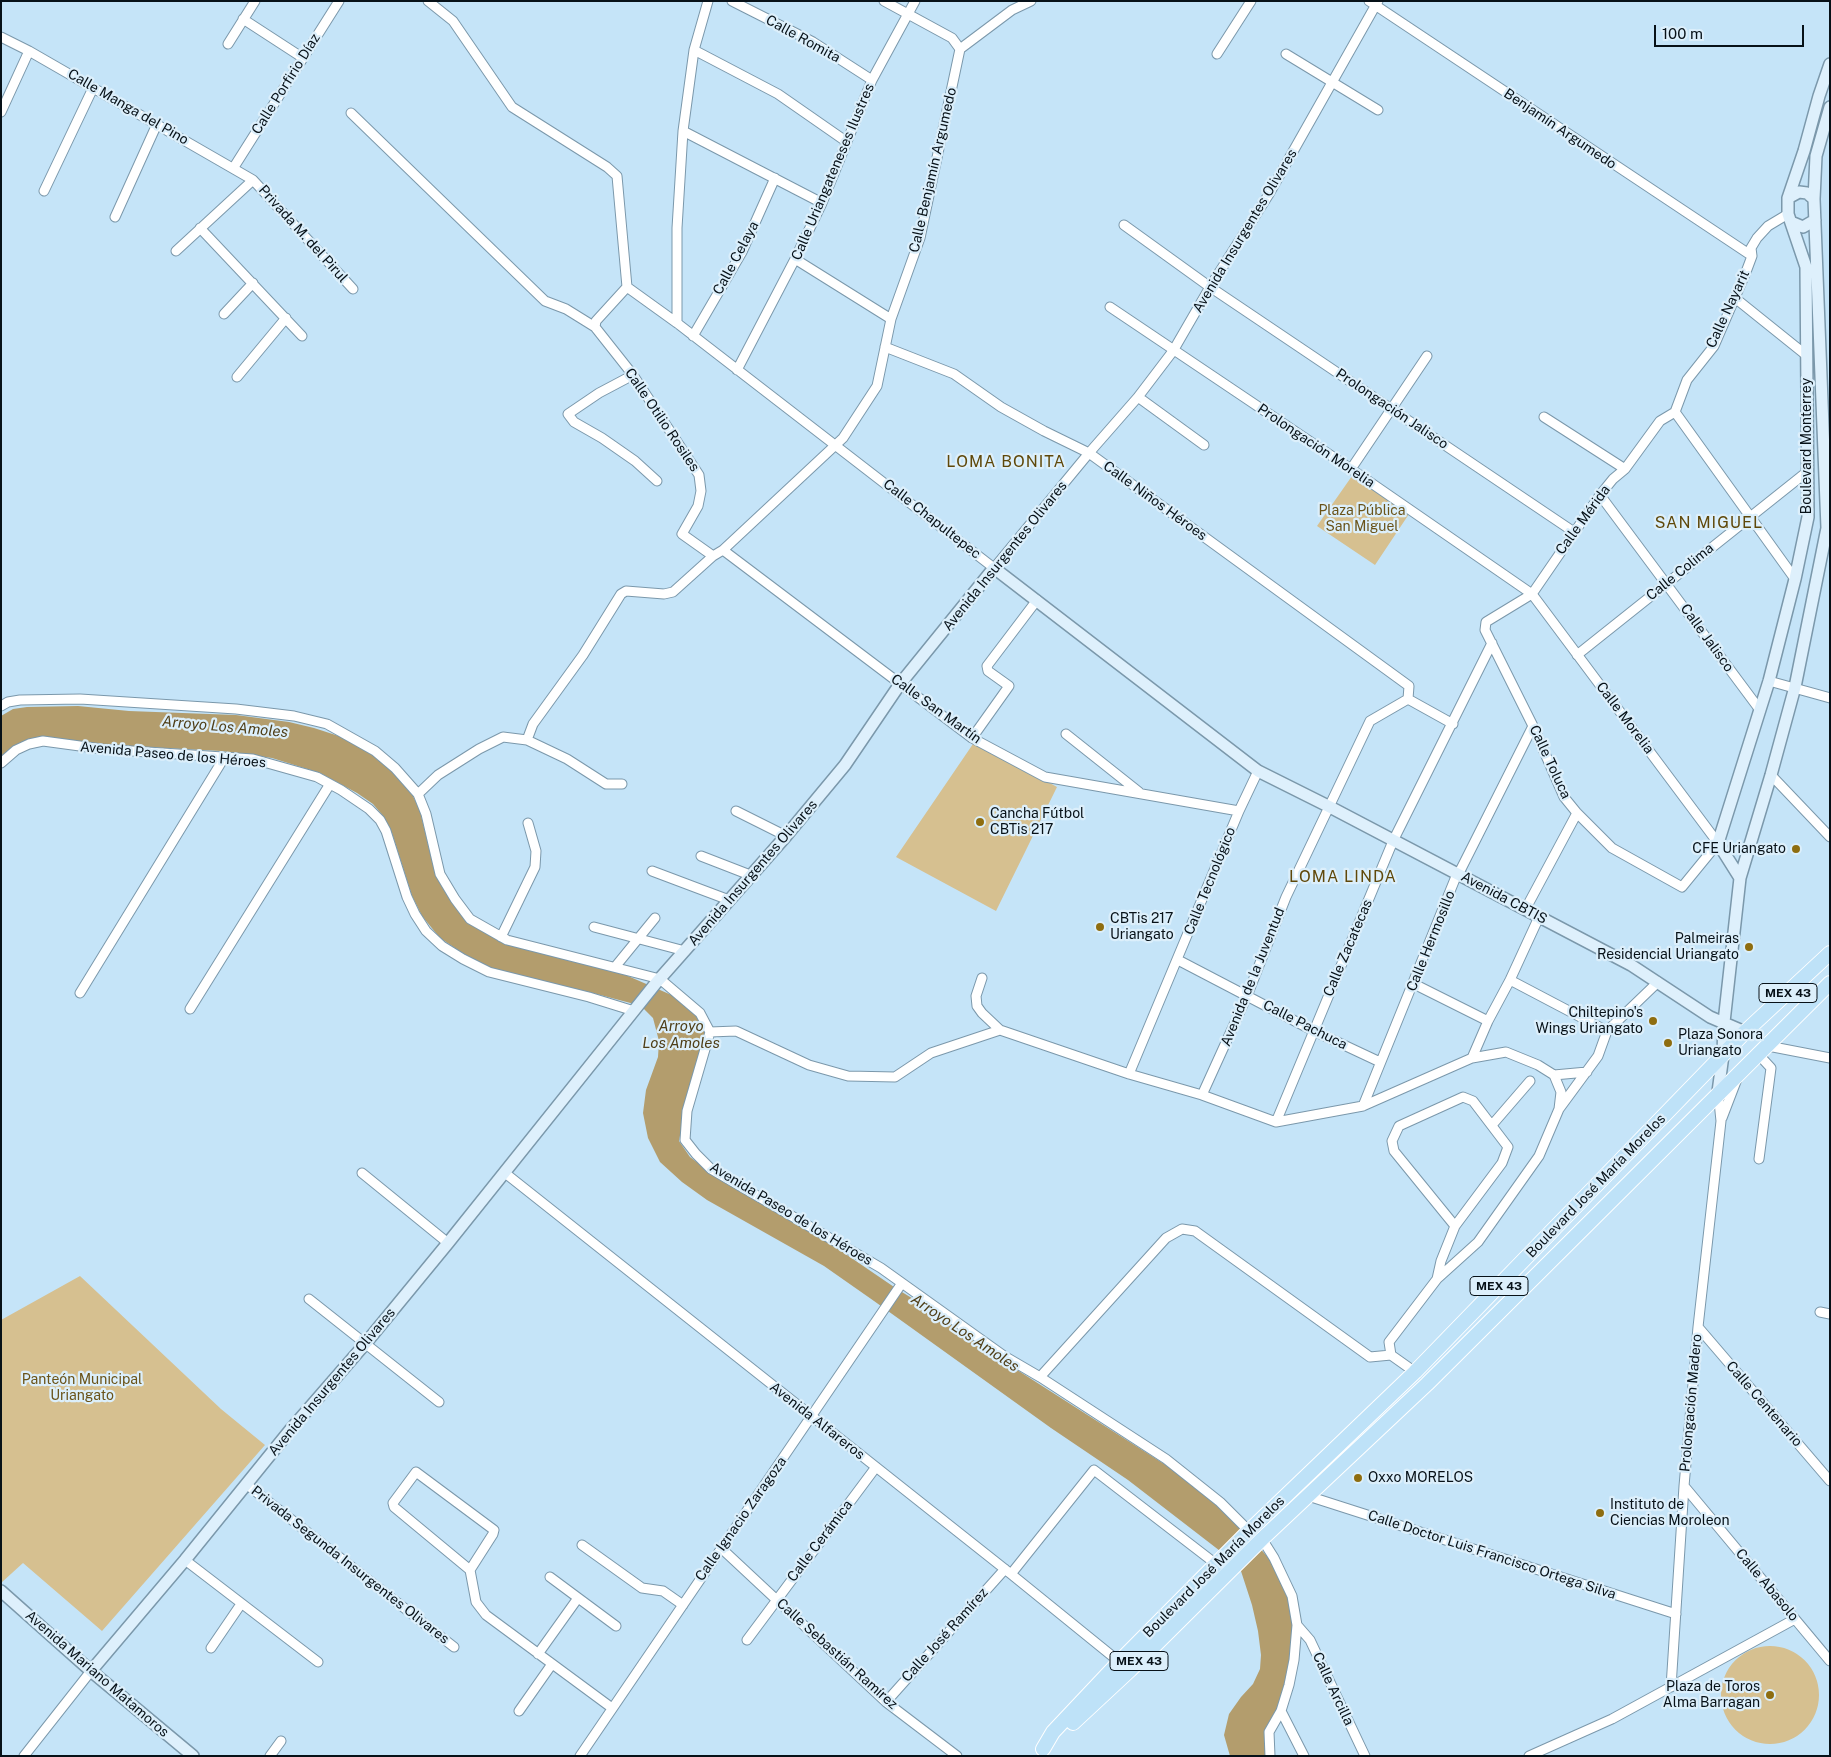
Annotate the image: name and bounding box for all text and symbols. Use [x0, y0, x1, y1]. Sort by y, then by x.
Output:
street label: Calle Romita [763, 12, 843, 66]
scale bar [1656, 15, 1806, 47]
text: 100 m [1662, 25, 1703, 42]
street label: Calle Porfirio Díaz [248, 31, 324, 137]
street label: Calle Manga del Pino [65, 66, 191, 148]
street label: Calle Uriangateneses Ilustres [788, 81, 878, 263]
street label: Benjamín Argumedo [1501, 85, 1619, 173]
street label: Calle Benjamín Argumedo [906, 86, 960, 254]
street label: Avenida Insurgentes Olivares [1189, 146, 1301, 316]
street label: Privada M. del Pirul [255, 182, 351, 286]
street label: Calle Celaya [710, 218, 762, 298]
street label: Calle Nayarit [1703, 267, 1753, 351]
street label: Calle Otilio Rosiles [621, 365, 703, 475]
street label: Prolongación Jalisco [1333, 365, 1451, 453]
street label: Boulevard Monterrey [1799, 378, 1815, 514]
street label: Prolongación Morelia [1254, 401, 1378, 491]
district label: LOMA BONITA [945, 452, 1067, 472]
street label: Calle Niños Héroes [1100, 458, 1210, 544]
street label: Calle Chapultepec [880, 476, 984, 562]
street label: Avenida Insurgentes Olivares [939, 478, 1071, 634]
street label: Calle Mérida [1552, 482, 1614, 558]
park label: Plaza Pública San Miguel [1318, 503, 1406, 536]
district label: SAN MIGUEL [1653, 513, 1765, 533]
street label: Calle Colima [1643, 540, 1717, 604]
street label: Calle Jalisco [1677, 601, 1737, 675]
street label: Calle San Martín [888, 671, 984, 747]
street label: Calle Morelia [1593, 679, 1657, 757]
water label: Arroyo Los Amoles [161, 713, 289, 741]
street label: Calle Toluca [1526, 723, 1574, 801]
street label: Avenida Paseo de los Héroes [79, 739, 267, 771]
street label: Avenida Insurgentes Olivares [685, 797, 821, 949]
place label: Cancha Fútbol CBTis 217 [990, 806, 1084, 839]
marker: Cancha Fútbol CBTis 217 [974, 816, 986, 828]
street label: Calle Tecnológico [1181, 825, 1239, 937]
place label: CFE Uriangato [1692, 841, 1786, 857]
marker: CFE Uriangato [1790, 843, 1802, 855]
district label: LOMA LINDA [1288, 867, 1398, 887]
street label: Avenida CBTIS [1458, 868, 1550, 928]
street label: Calle Hermosillo [1403, 888, 1459, 994]
street label: Calle Zacatecas [1320, 897, 1376, 999]
street label: Avenida de la Juventud [1217, 905, 1289, 1049]
place label: CBTis 217 Uriangato [1110, 911, 1174, 944]
marker: CBTis 217 Uriangato [1094, 921, 1106, 933]
place label: Palmeiras Residencial Uriangato [1597, 931, 1739, 964]
marker: Palmeiras Residencial Uriangato [1743, 941, 1755, 953]
road number: MEX 43 [1759, 984, 1817, 1002]
street label: Calle Pachuca [1260, 997, 1350, 1053]
place label: Chiltepino's Wings Uriangato [1535, 1005, 1643, 1038]
marker: Chiltepino's Wings Uriangato [1647, 1015, 1659, 1027]
water label: Arroyo Los Amoles [642, 1017, 720, 1052]
place label: Plaza Sonora Uriangato [1678, 1027, 1763, 1060]
marker: Plaza Sonora Uriangato [1662, 1037, 1674, 1049]
street label: Boulevard José María Morelos [1523, 1111, 1669, 1261]
street label: Avenida Paseo de los Héroes [707, 1159, 875, 1269]
road number: MEX 43 [1470, 1276, 1528, 1295]
water label: Arroyo Los Amoles [908, 1290, 1022, 1376]
street label: Avenida Insurgentes Olivares [265, 1305, 399, 1459]
street label: Prolongación Madero [1677, 1333, 1705, 1473]
street label: Calle Centenario [1722, 1358, 1806, 1450]
park label: Panteón Municipal Uriangato [22, 1372, 142, 1404]
street label: Avenida Alfareros [766, 1379, 868, 1463]
street label: Calle Ignacio Zaragoza [692, 1454, 790, 1584]
place label: Oxxo MORELOS [1368, 1470, 1473, 1486]
marker: Oxxo MORELOS [1352, 1472, 1364, 1484]
street label: Privada Segunda Insurgentes Olivares [248, 1482, 452, 1648]
street label: Boulevard José María Morelos [1140, 1493, 1288, 1641]
street label: Calle Cerámica [784, 1497, 856, 1585]
place label: Instituto de Ciencias Moroleon [1610, 1497, 1730, 1530]
street label: Calle Doctor Luis Francisco Ortega Silva [1366, 1507, 1618, 1603]
marker: Instituto de Ciencias Moroleon [1594, 1507, 1606, 1519]
street label: Calle Abasolo [1732, 1545, 1802, 1625]
street label: Calle José Ramírez [898, 1584, 992, 1686]
street label: Calle Sebastián Ramírez [773, 1595, 901, 1713]
street label: Avenida Mariano Matamoros [22, 1607, 172, 1741]
street label: Calle Arcilla [1309, 1650, 1357, 1728]
road number: MEX 43 [1110, 1652, 1168, 1670]
place label: Plaza de Toros Alma Barragan [1663, 1679, 1760, 1711]
marker: Plaza de Toros Alma Barragan [1764, 1689, 1776, 1701]

